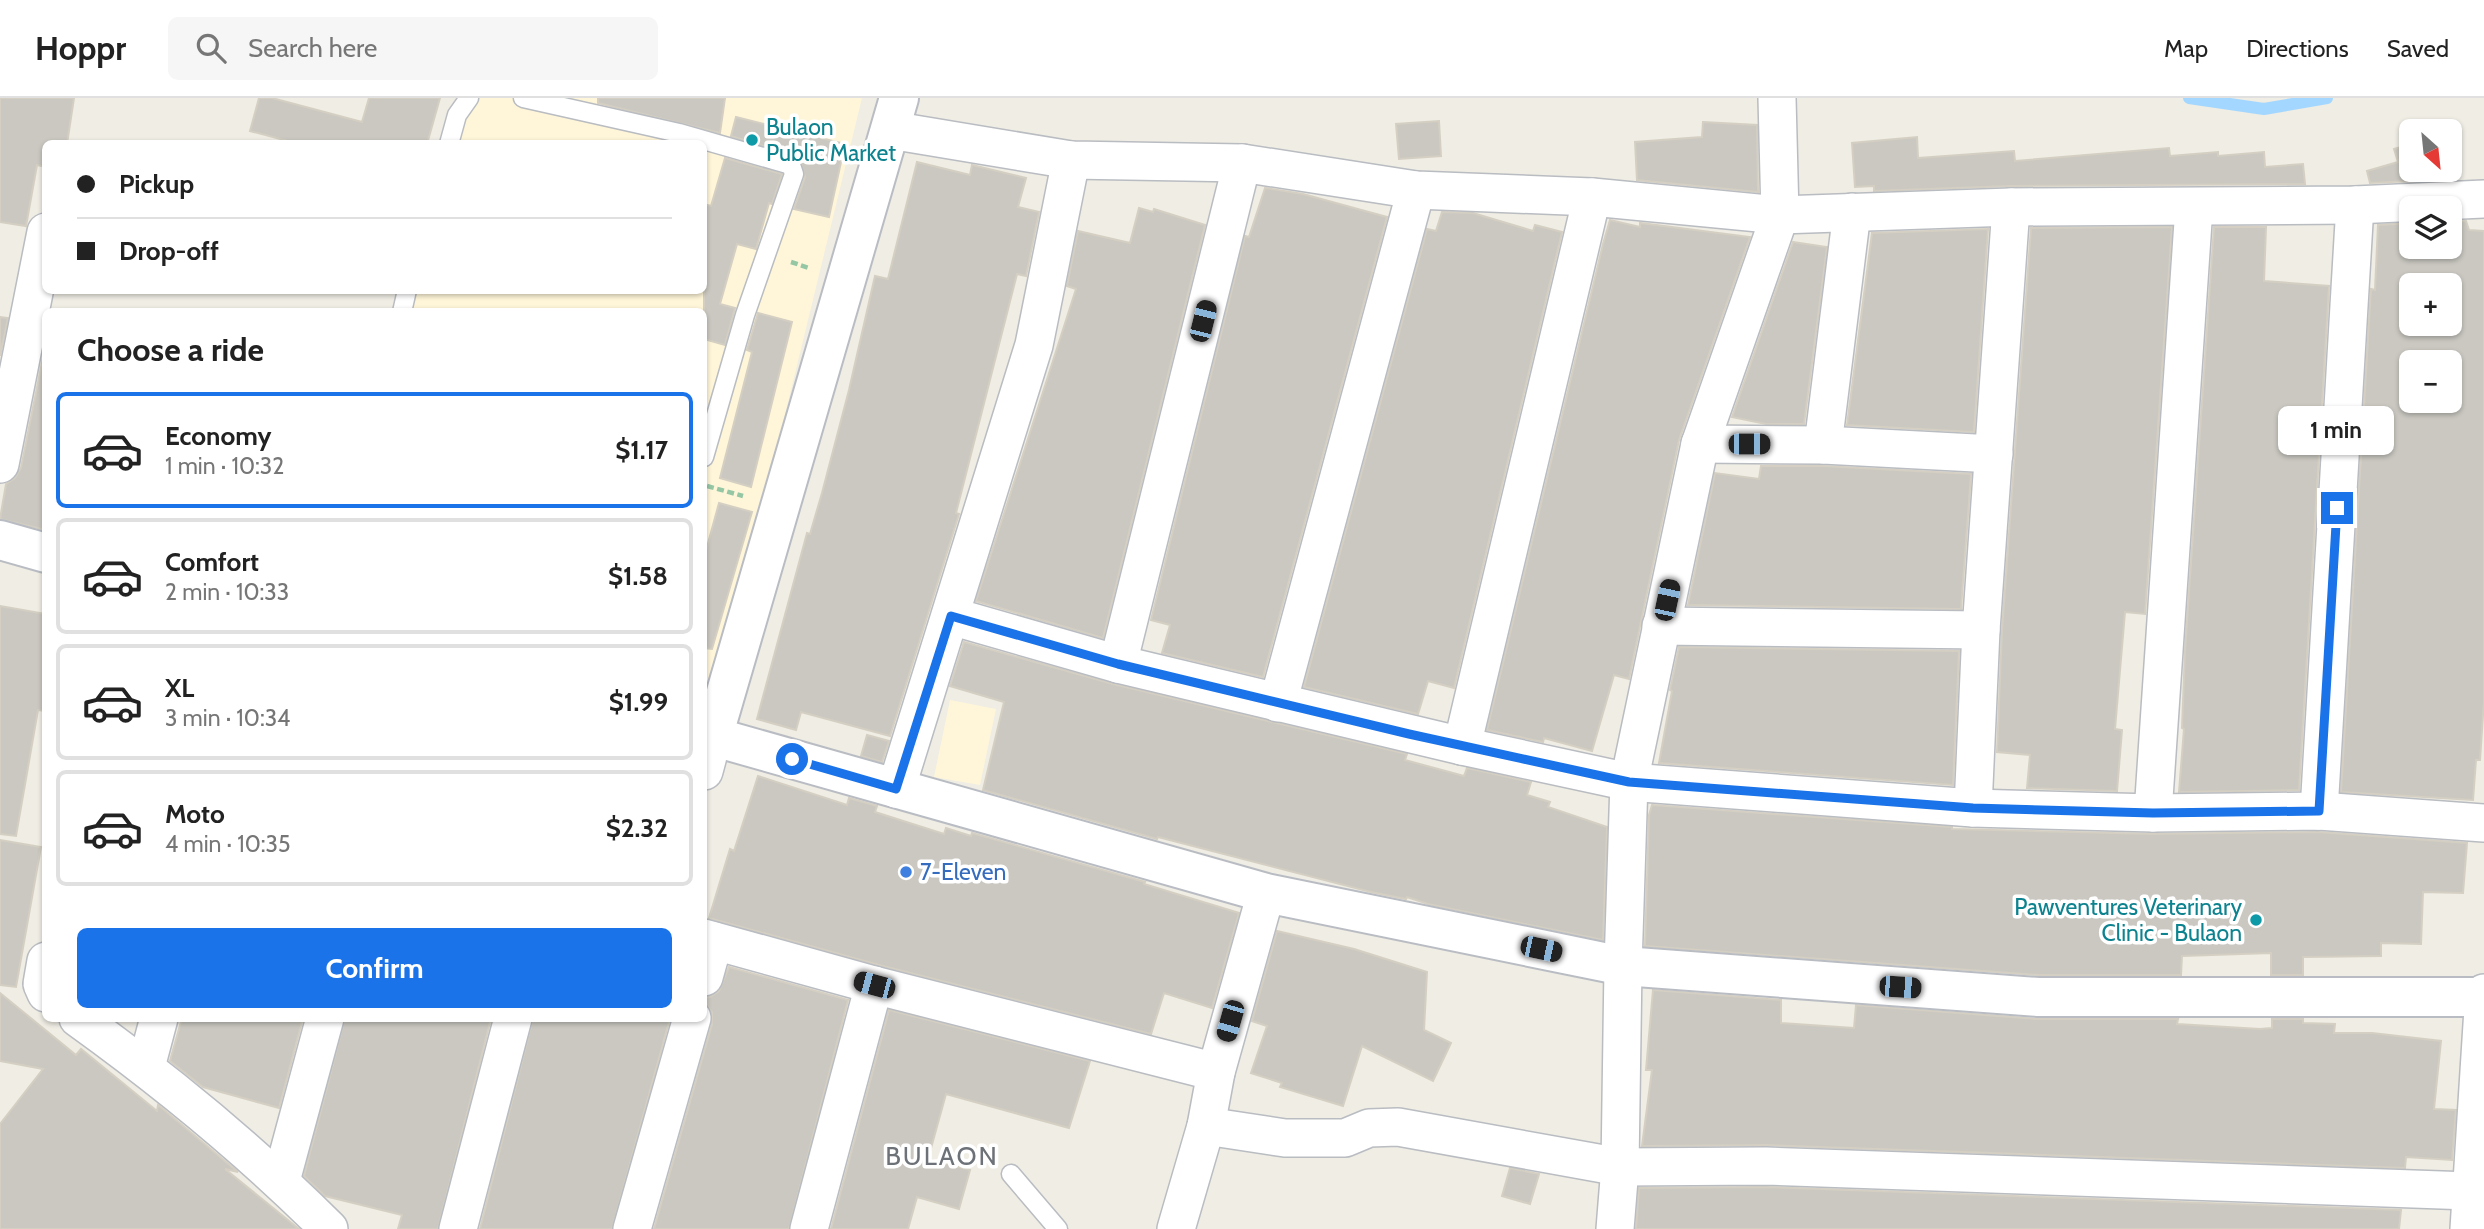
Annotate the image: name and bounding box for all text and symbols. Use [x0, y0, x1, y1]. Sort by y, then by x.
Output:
search box [168, 17, 658, 80]
text: Hoppr [35, 28, 126, 68]
icon: search [192, 29, 230, 67]
text: Search here [248, 32, 377, 64]
text: Map [2164, 34, 2208, 63]
text: Directions [2246, 34, 2349, 63]
text: Saved [2387, 34, 2449, 63]
place label: Bulaon Public Market [766, 113, 896, 167]
north arrow [2399, 119, 2462, 182]
map controls [2399, 119, 2462, 413]
marker: Bulaon Public Market [744, 132, 760, 148]
text: Pickup [119, 168, 194, 200]
button: layers [2399, 196, 2462, 259]
text: Drop-off [119, 235, 219, 267]
button: + [2399, 273, 2462, 336]
car [1188, 298, 1219, 344]
text: Choose a ride [77, 330, 264, 369]
button: − [2399, 350, 2462, 413]
callout: 1 min [2279, 406, 2395, 456]
text: 1 min [2310, 416, 2362, 444]
icon: car [81, 419, 144, 482]
text: Economy [165, 420, 271, 452]
text: $1.17 [615, 434, 668, 466]
car [1729, 434, 1771, 455]
text: 1 min · 10:32 [165, 452, 284, 480]
route end [2321, 492, 2353, 524]
icon: car [81, 545, 144, 608]
text: Comfort [165, 546, 259, 578]
text: $1.58 [608, 560, 668, 592]
car [1653, 577, 1682, 623]
text: 2 min · 10:33 [165, 578, 289, 606]
icon: car [81, 671, 144, 734]
text: XL [165, 672, 194, 704]
text: $1.99 [609, 686, 668, 718]
text: 3 min · 10:34 [165, 704, 290, 732]
route start [776, 743, 808, 775]
icon: car [81, 797, 144, 860]
text: Moto [165, 798, 225, 830]
text: $2.32 [606, 812, 668, 844]
text: 4 min · 10:35 [165, 830, 290, 858]
place label: 7-Eleven [920, 858, 1006, 886]
marker: 7-Eleven [898, 864, 914, 880]
place label: Pawventures Veterinary Clinic - Bulaon [2014, 893, 2242, 947]
marker: Pawventures Veterinary Clinic - Bulaon [2248, 912, 2264, 928]
button: Confirm [77, 928, 672, 1008]
car [1519, 934, 1564, 964]
car [851, 969, 898, 1001]
car [1879, 975, 1922, 999]
car [1215, 998, 1246, 1044]
district label: BULAON [885, 1140, 999, 1172]

